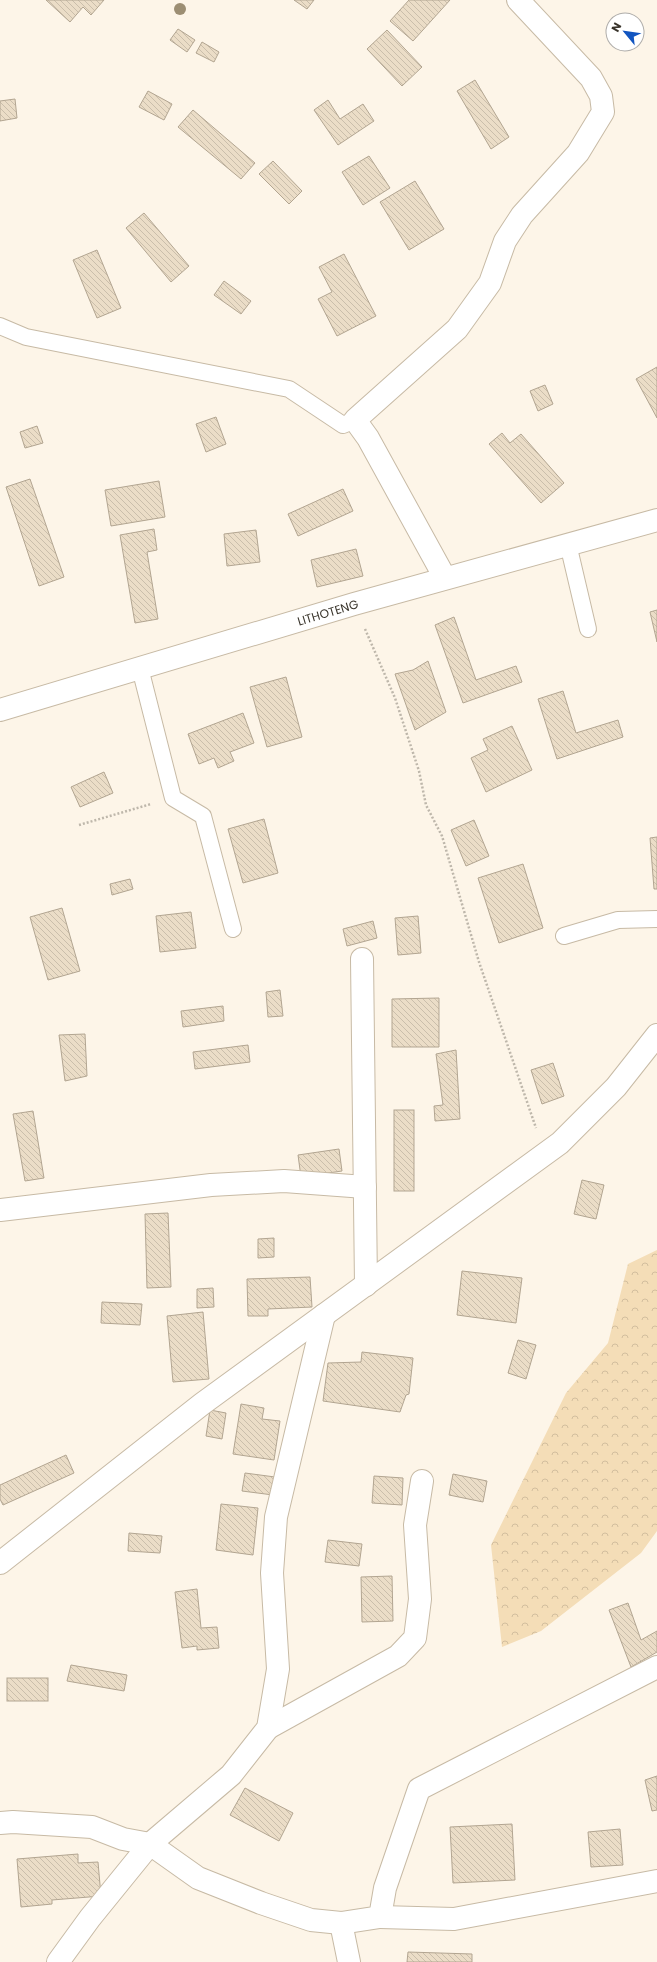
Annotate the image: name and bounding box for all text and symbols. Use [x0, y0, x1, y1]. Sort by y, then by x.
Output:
north arrow [605, 12, 645, 52]
text: N [607, 20, 625, 35]
street label: LITHOTENG [295, 595, 360, 629]

